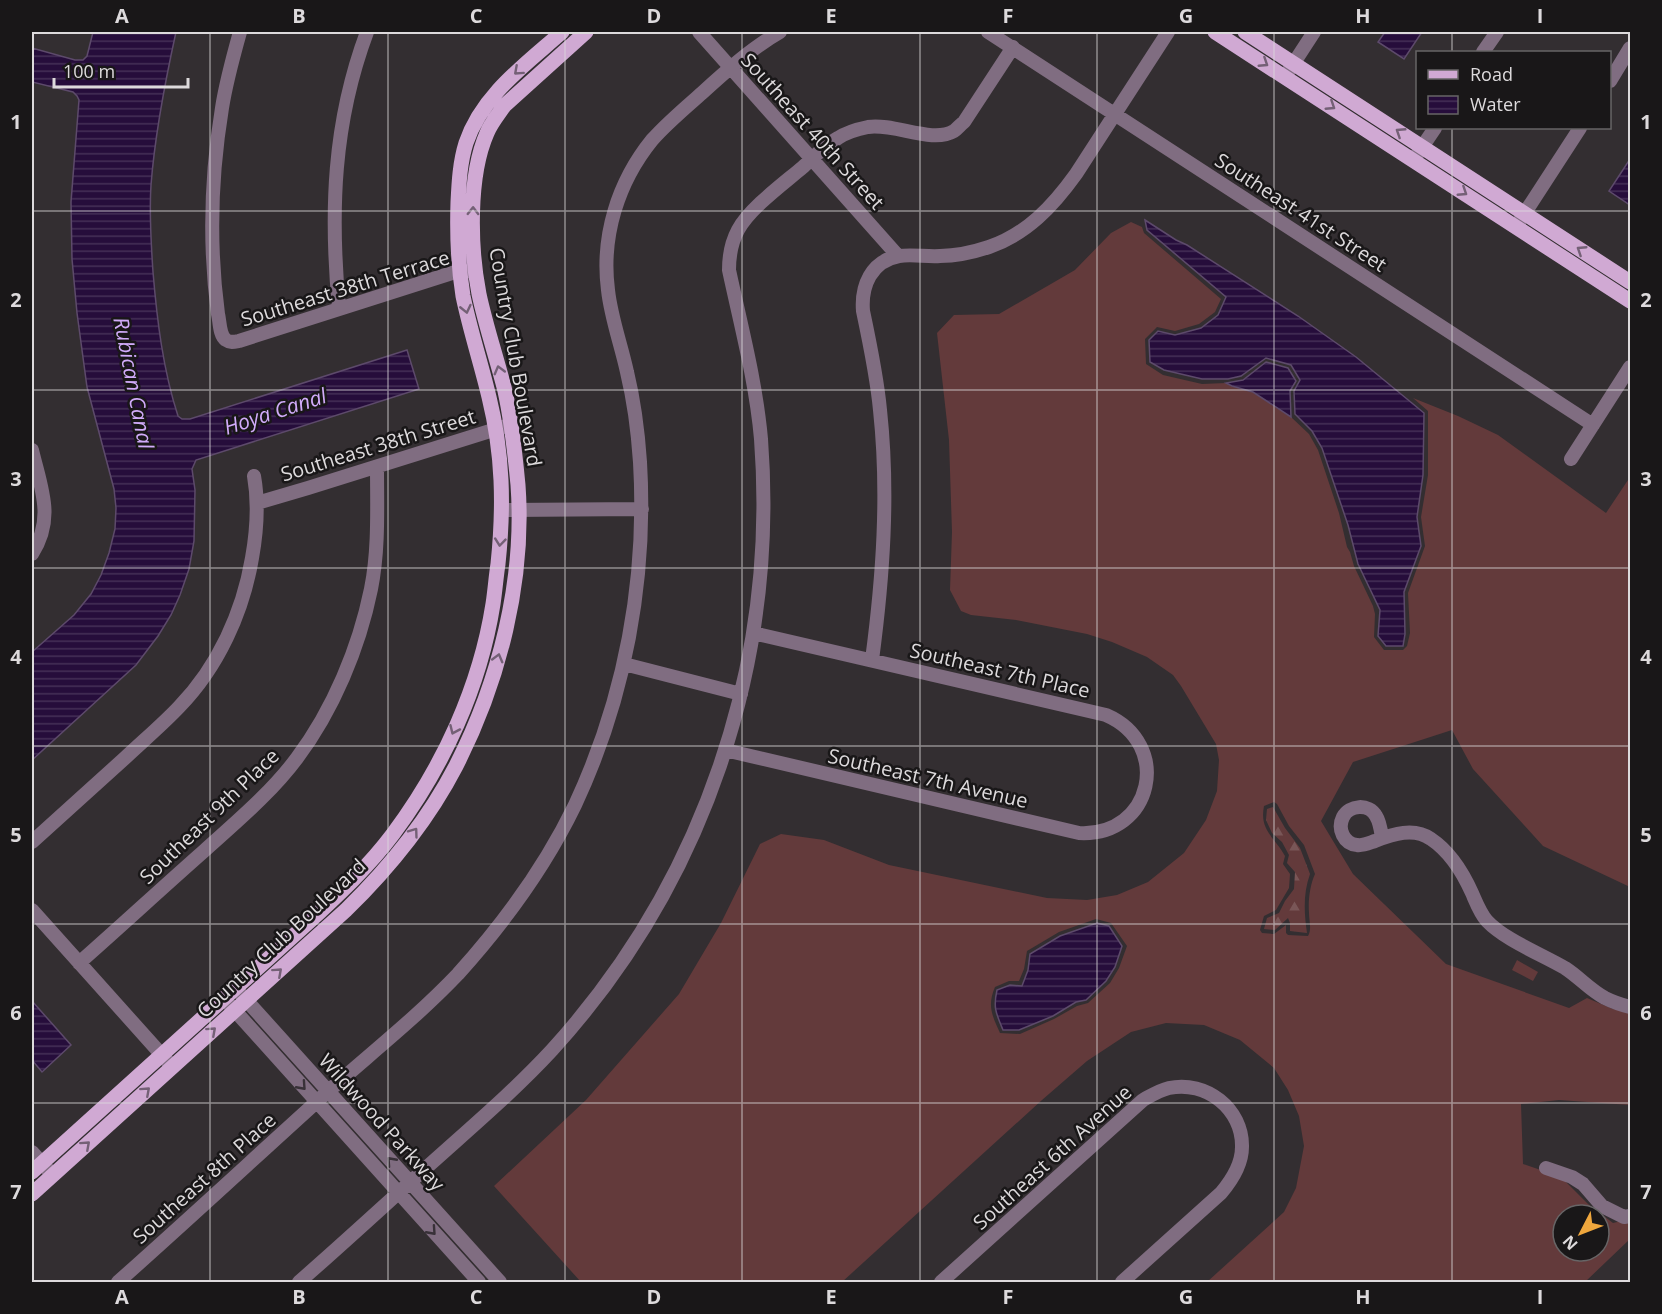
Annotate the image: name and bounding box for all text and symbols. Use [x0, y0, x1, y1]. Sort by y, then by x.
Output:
text: A [115, 2, 129, 29]
text: B [292, 2, 306, 29]
text: C [470, 2, 483, 29]
text: D [647, 2, 661, 29]
text: E [825, 2, 837, 29]
text: F [1003, 2, 1013, 29]
text: G [1179, 2, 1193, 29]
text: H [1355, 2, 1371, 29]
text: I [1537, 2, 1543, 29]
street label: Southeast 40th Street [735, 47, 891, 215]
scale bar [54, 51, 188, 89]
legend [1416, 51, 1611, 129]
one-way arrow [1258, 56, 1269, 67]
text: 100 m [63, 59, 115, 83]
text: Road [1470, 62, 1513, 86]
one-way arrow [515, 63, 526, 74]
text: Water [1470, 92, 1521, 116]
one-way arrow [1325, 99, 1335, 111]
text: 1 [10, 108, 22, 135]
text: 1 [1640, 108, 1652, 135]
one-way arrow [1396, 128, 1407, 139]
street label: Southeast 41st Street [1210, 146, 1392, 278]
one-way arrow [1456, 185, 1467, 196]
one-way arrow [467, 207, 479, 216]
street label: Southeast 38th Terrace [237, 243, 453, 333]
street label: Country Club Boulevard [483, 245, 549, 469]
one-way arrow [1577, 246, 1588, 257]
text: 2 [10, 286, 22, 313]
text: 2 [1640, 286, 1652, 313]
one-way arrow [459, 304, 472, 314]
water label: Rubican Canal [107, 315, 161, 452]
one-way arrow [494, 366, 506, 376]
water label: Hoya Canal [220, 381, 331, 441]
street label: Southeast 38th Street [277, 403, 479, 487]
text: 3 [10, 465, 22, 492]
text: 3 [1640, 465, 1652, 492]
one-way arrow [494, 537, 507, 546]
street label: Southeast 7th Place [907, 636, 1093, 704]
text: 4 [10, 643, 22, 670]
text: 4 [1640, 643, 1652, 670]
one-way arrow [491, 653, 503, 663]
one-way arrow [449, 724, 461, 735]
street label: Southeast 9th Place [133, 742, 285, 890]
street label: Southeast 7th Avenue [825, 742, 1031, 814]
text: 5 [10, 821, 22, 848]
text: 5 [1640, 821, 1652, 848]
one-way arrow [407, 828, 418, 839]
street label: Country Club Boulevard [191, 852, 371, 1024]
one-way arrow [271, 968, 282, 979]
text: 6 [10, 999, 22, 1026]
text: 6 [1640, 999, 1652, 1026]
one-way arrow [205, 1027, 216, 1038]
street label: Wildwood Parkway [313, 1047, 452, 1197]
one-way arrow [295, 1079, 306, 1090]
street label: Southeast 6th Avenue [967, 1079, 1137, 1235]
one-way arrow [139, 1087, 149, 1098]
street label: Southeast 8th Place [127, 1106, 281, 1250]
one-way arrow [79, 1141, 89, 1152]
one-way arrow [387, 1157, 398, 1168]
text: 7 [10, 1178, 22, 1205]
text: 7 [1640, 1178, 1652, 1205]
north arrow [1551, 1203, 1611, 1263]
one-way arrow [425, 1224, 436, 1235]
text: N [1557, 1231, 1582, 1255]
text: A [115, 1283, 129, 1310]
text: B [292, 1283, 306, 1310]
text: C [470, 1283, 483, 1310]
text: D [647, 1283, 661, 1310]
text: E [825, 1283, 837, 1310]
text: F [1003, 1283, 1013, 1310]
text: G [1179, 1283, 1193, 1310]
text: H [1355, 1283, 1371, 1310]
text: I [1537, 1283, 1543, 1310]

